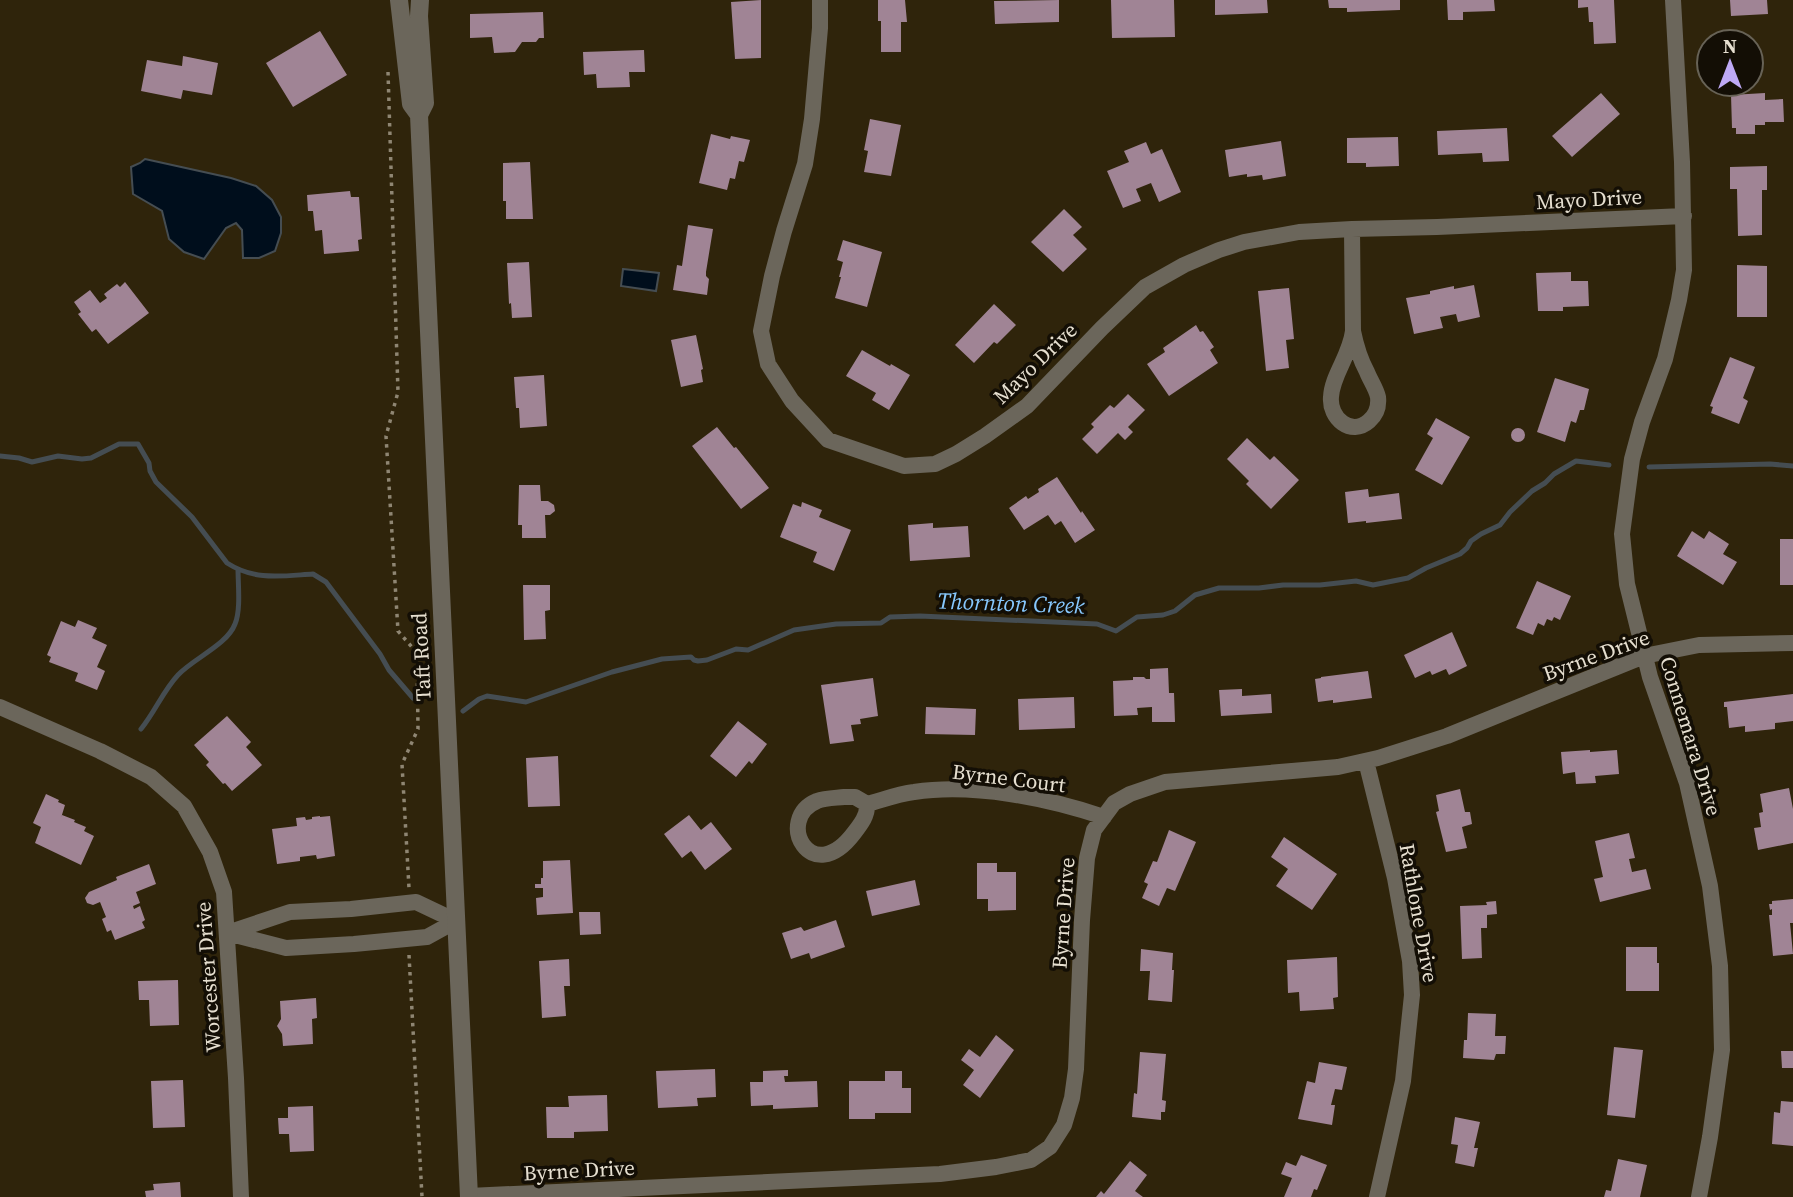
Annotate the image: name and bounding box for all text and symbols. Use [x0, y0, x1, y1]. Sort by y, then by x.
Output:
north arrow [1695, 28, 1765, 98]
text: N [1723, 33, 1737, 59]
street label: Mayo Drive [1535, 182, 1643, 216]
street label: Mayo Drive [987, 316, 1083, 410]
water label: Thornton Creek [937, 584, 1085, 622]
street label: Taft Road [404, 612, 438, 702]
street label: Byrne Drive [1539, 622, 1653, 688]
street label: Connemara Drive [1653, 653, 1729, 819]
street label: Byrne Court [951, 757, 1067, 799]
street label: Rathlone Drive [1393, 841, 1445, 985]
street label: Byrne Drive [1045, 856, 1081, 970]
street label: Worcester Drive [188, 901, 228, 1053]
street label: Byrne Drive [523, 1153, 635, 1187]

